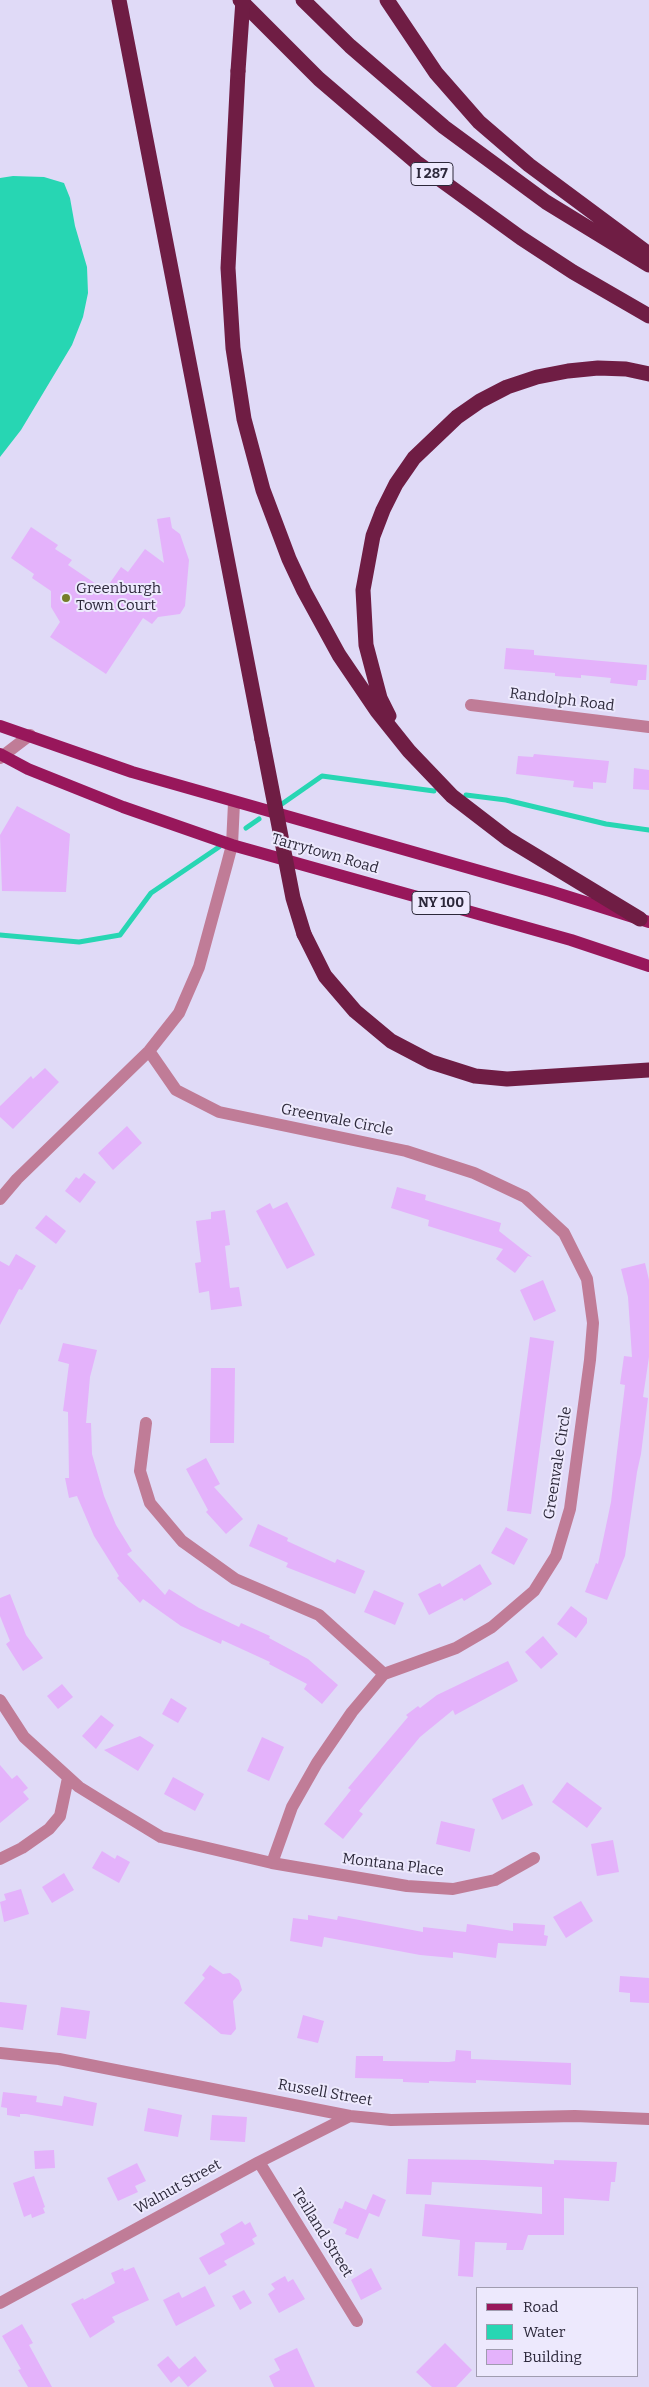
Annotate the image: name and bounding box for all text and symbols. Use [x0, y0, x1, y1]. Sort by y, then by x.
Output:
road number: I 287 [411, 162, 453, 185]
place label: Greenburgh Town Court [76, 580, 161, 615]
marker: Greenburgh Town Court [60, 592, 72, 604]
street label: Randolph Road [508, 685, 616, 715]
street label: Tarrytown Road [269, 830, 381, 878]
road number: NY 100 [412, 891, 470, 914]
street label: Greenvale Circle [279, 1100, 395, 1140]
street label: Greenvale Circle [540, 1405, 576, 1521]
street label: Montana Place [341, 1850, 445, 1880]
street label: Russell Street [276, 2076, 374, 2110]
street label: Walnut Street [132, 2156, 224, 2218]
street label: Teilland Street [288, 2185, 356, 2281]
legend [477, 2287, 639, 2377]
text: Road [523, 2298, 558, 2316]
text: Water [523, 2323, 565, 2341]
text: Building [523, 2348, 582, 2366]

